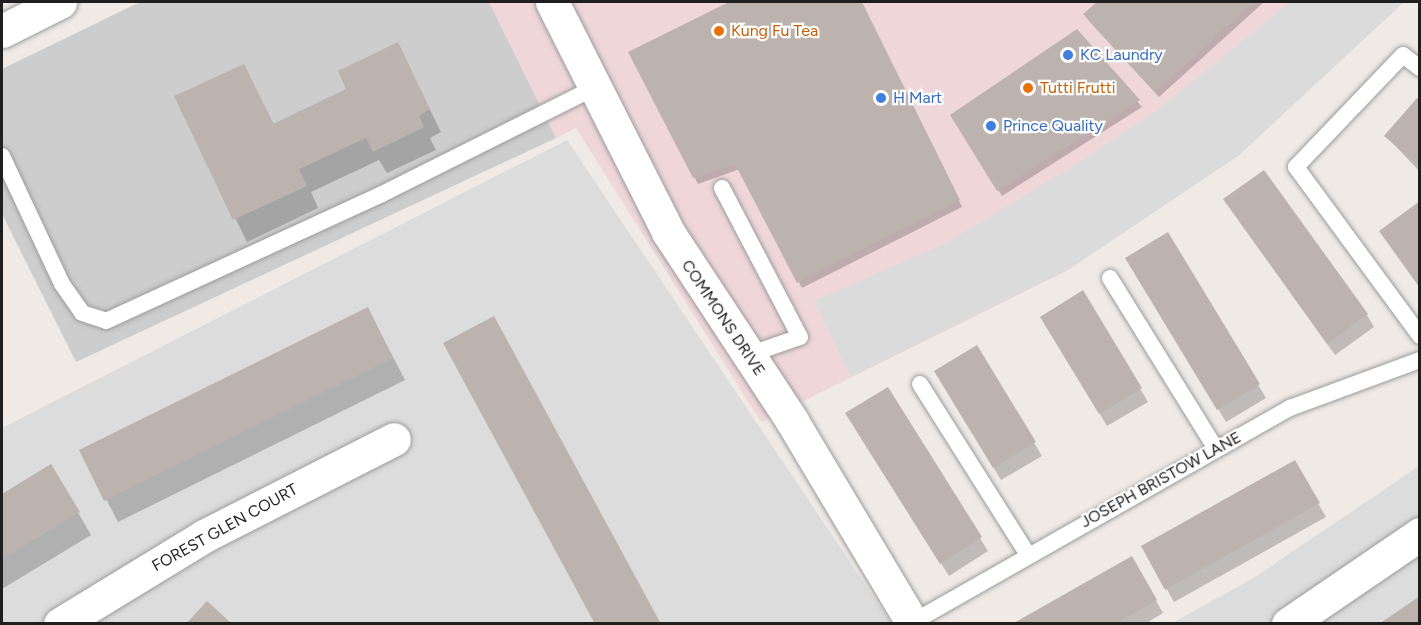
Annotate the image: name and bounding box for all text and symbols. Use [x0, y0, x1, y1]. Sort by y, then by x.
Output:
place label: Kung Fu Tea [731, 21, 818, 41]
marker: Kung Fu Tea [712, 24, 726, 38]
place label: KC Laundry [1080, 45, 1163, 65]
marker: KC Laundry [1061, 48, 1075, 62]
place label: Tutti Frutti [1040, 78, 1115, 98]
marker: Tutti Frutti [1021, 81, 1035, 95]
place label: H Mart [893, 88, 942, 108]
marker: H Mart [874, 91, 888, 105]
place label: Prince Quality [1003, 116, 1103, 136]
marker: Prince Quality [984, 119, 998, 133]
street label: COMMONS DRIVE [677, 256, 769, 380]
street label: JOSEPH BRISTOW LANE [1077, 428, 1245, 532]
street label: FOREST GLEN COURT [149, 480, 301, 576]

